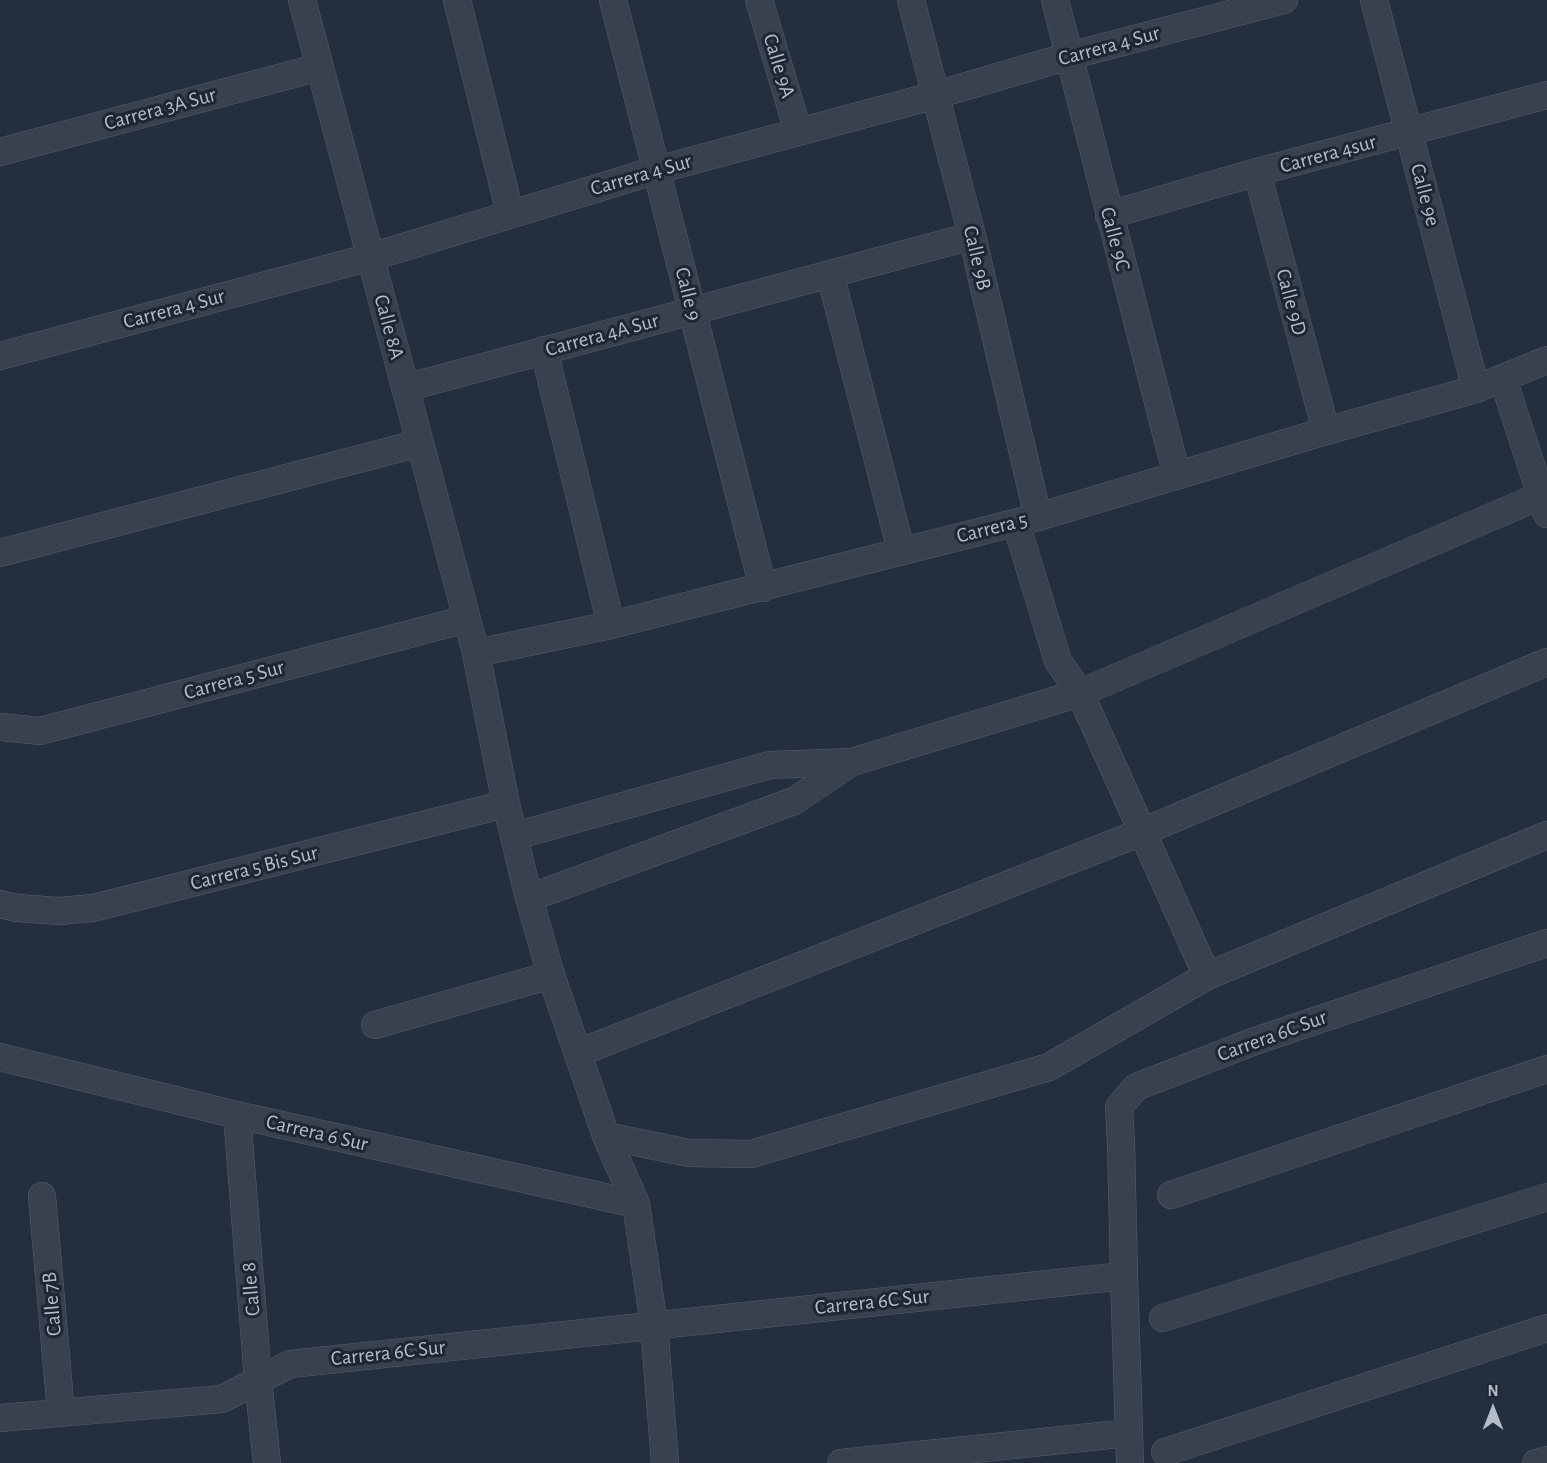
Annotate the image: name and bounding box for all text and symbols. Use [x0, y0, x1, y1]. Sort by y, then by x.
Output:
street label: Carrera 4 Sur [1055, 20, 1163, 72]
street label: Calle 9A [757, 31, 801, 101]
street label: Carrera 3A Sur [101, 82, 219, 136]
street label: Carrera 4sur [1277, 129, 1379, 179]
street label: Carrera 4 Sur [587, 149, 695, 201]
street label: Calle 9e [1405, 161, 1445, 229]
street label: Calle 9C [1094, 204, 1136, 274]
street label: Calle 9B [957, 223, 997, 293]
street label: Calle 9 [669, 265, 707, 323]
street label: Calle 9D [1270, 266, 1312, 338]
street label: Carrera 4 Sur [120, 283, 228, 335]
street label: Calle 8A [368, 292, 410, 362]
street label: Carrera 4A Sur [543, 308, 661, 362]
street label: Carrera 5 [954, 507, 1030, 549]
street label: Carrera 5 Sur [181, 655, 287, 705]
street label: Carrera 5 Bis Sur [188, 840, 320, 896]
street label: Carrera 6C Sur [1214, 1005, 1330, 1067]
street label: Carrera 6 Sur [264, 1109, 370, 1157]
street label: Calle 8 [236, 1261, 266, 1317]
street label: Calle 7B [37, 1271, 67, 1337]
street label: Carrera 6C Sur [814, 1283, 930, 1321]
street label: Carrera 6C Sur [330, 1334, 446, 1372]
north arrow [1463, 1379, 1523, 1439]
text: N [1487, 1383, 1499, 1399]

